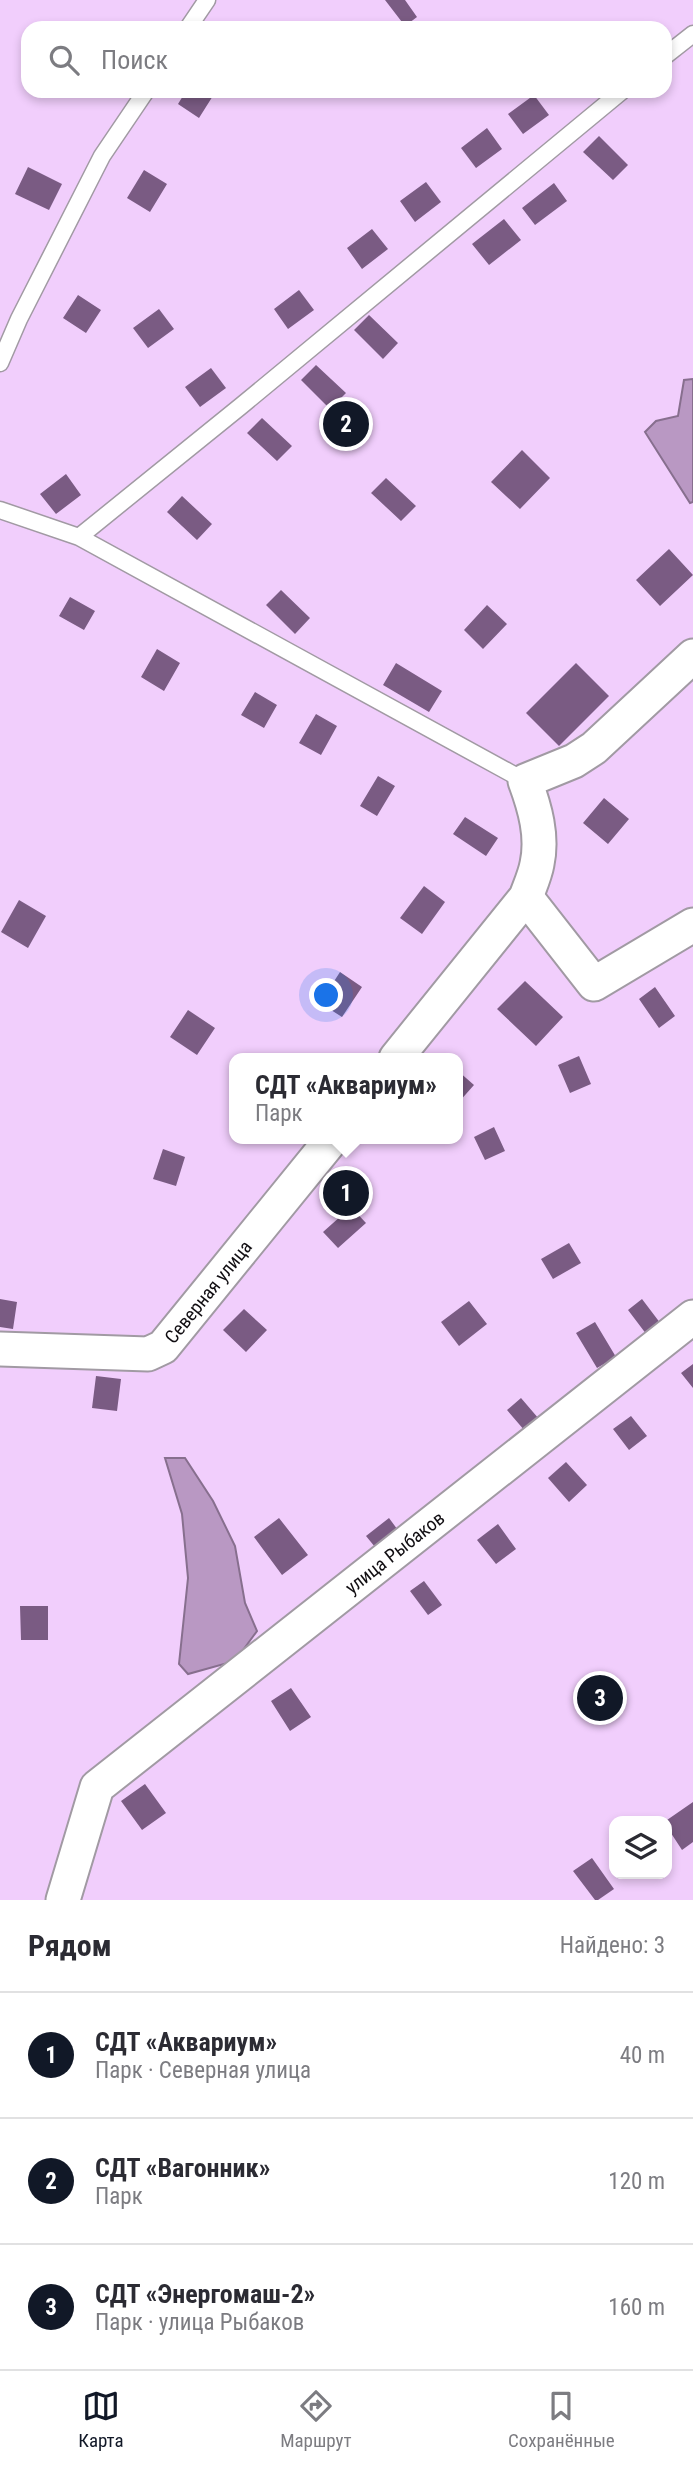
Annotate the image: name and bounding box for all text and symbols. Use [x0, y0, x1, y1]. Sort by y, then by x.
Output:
search box [21, 21, 672, 98]
icon: search [45, 41, 83, 79]
text: Поиск [101, 45, 168, 75]
pin: 2 [323, 398, 369, 450]
your location [309, 978, 343, 1012]
popup [229, 1053, 463, 1144]
text: СДТ «Аквариум» [255, 1070, 437, 1100]
text: Парк [255, 1100, 303, 1127]
pin: 1 [323, 1167, 369, 1219]
street label: Северная улица [160, 1236, 257, 1348]
street label: улица Рыбаков [341, 1506, 449, 1599]
pin: 3 [577, 1672, 623, 1724]
map controls [609, 1816, 672, 1879]
button: layers [609, 1816, 672, 1879]
text: Рядом [28, 1928, 112, 1963]
text: Найдено: 3 [560, 1932, 665, 1959]
text: СДТ «Аквариум» [95, 2027, 277, 2057]
text: 1 [45, 2042, 57, 2069]
text: 40 m [620, 2042, 665, 2069]
text: Парк · Северная улица [95, 2057, 311, 2084]
text: СДТ «Вагонник» [95, 2153, 270, 2183]
text: 2 [45, 2168, 57, 2195]
text: 120 m [608, 2168, 665, 2195]
text: Парк [95, 2183, 143, 2210]
text: СДТ «Энергомаш-2» [95, 2279, 315, 2309]
text: 3 [45, 2294, 57, 2321]
text: 160 m [608, 2294, 665, 2321]
text: Парк · улица Рыбаков [95, 2309, 304, 2336]
tab: Карта [78, 2387, 124, 2452]
tab: Маршрут [280, 2387, 352, 2452]
tab: Сохранённые [508, 2387, 615, 2452]

